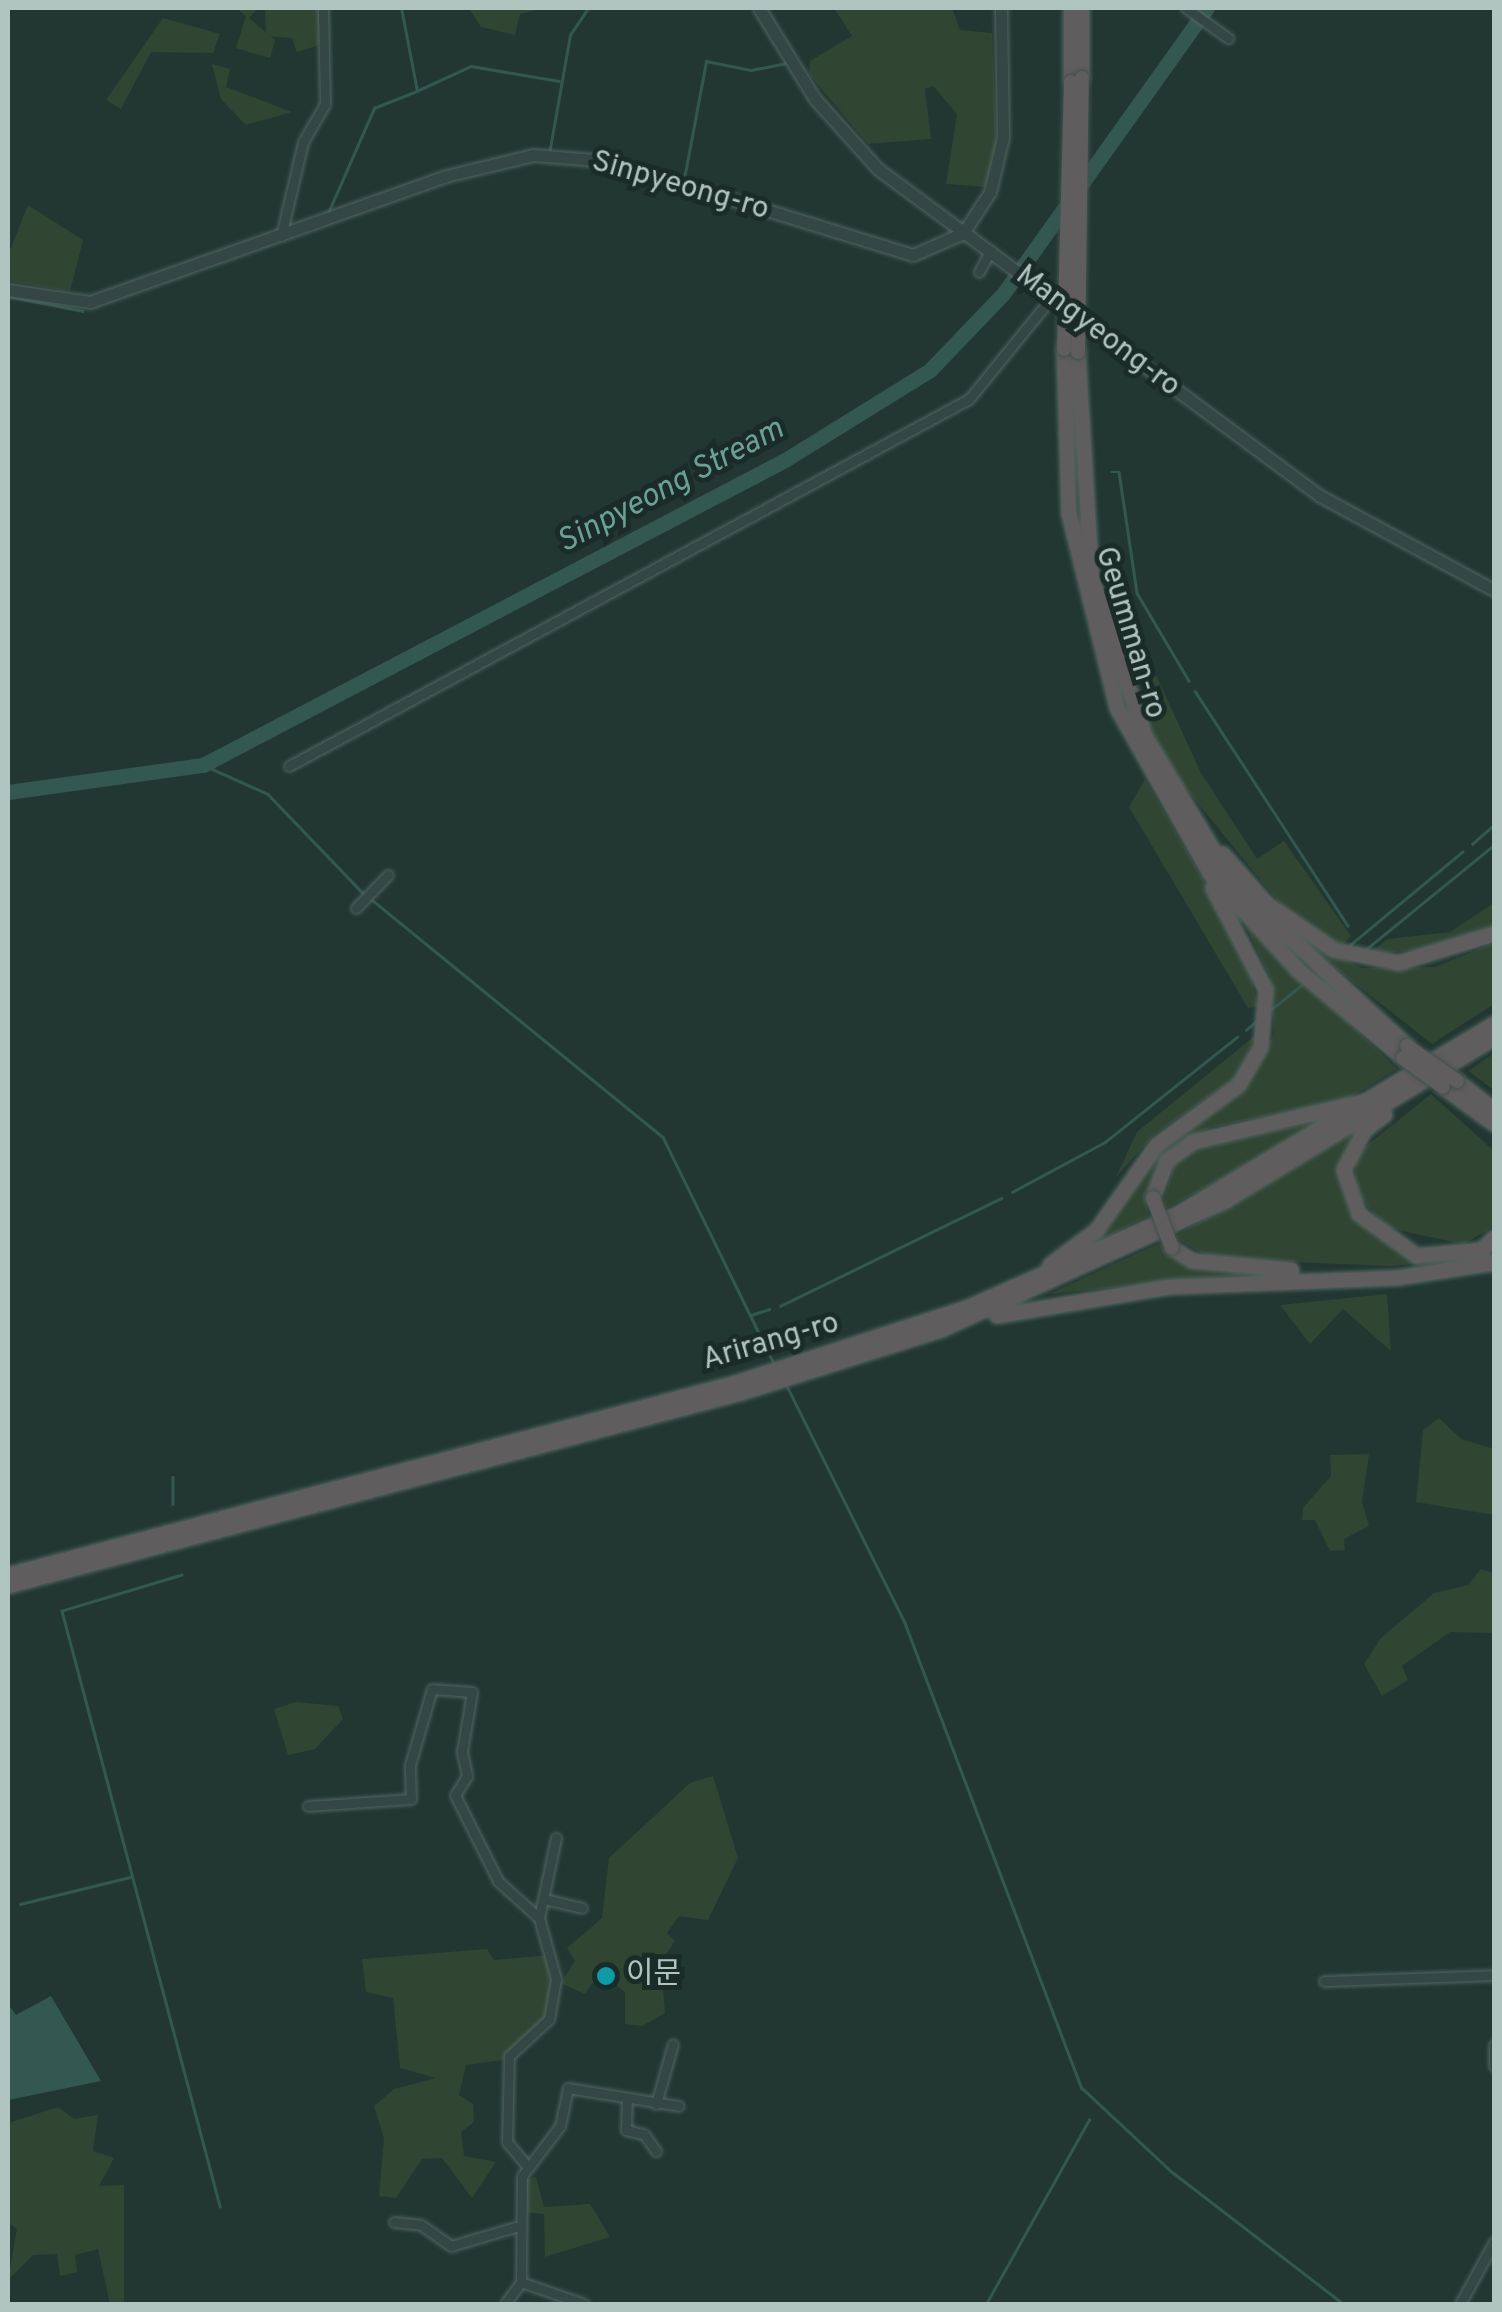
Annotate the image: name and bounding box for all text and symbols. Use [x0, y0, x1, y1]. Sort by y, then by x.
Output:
street label: Sinpyeong-ro [587, 145, 773, 229]
street label: Mangyeong-ro [1008, 258, 1186, 406]
water label: Sinpyeong Stream [551, 411, 791, 563]
street label: Geumman-ro [1086, 543, 1172, 723]
street label: Arirang-ro [699, 1306, 843, 1380]
place label: 이문 [626, 1958, 681, 1994]
marker: 이문 [595, 1965, 617, 1987]

